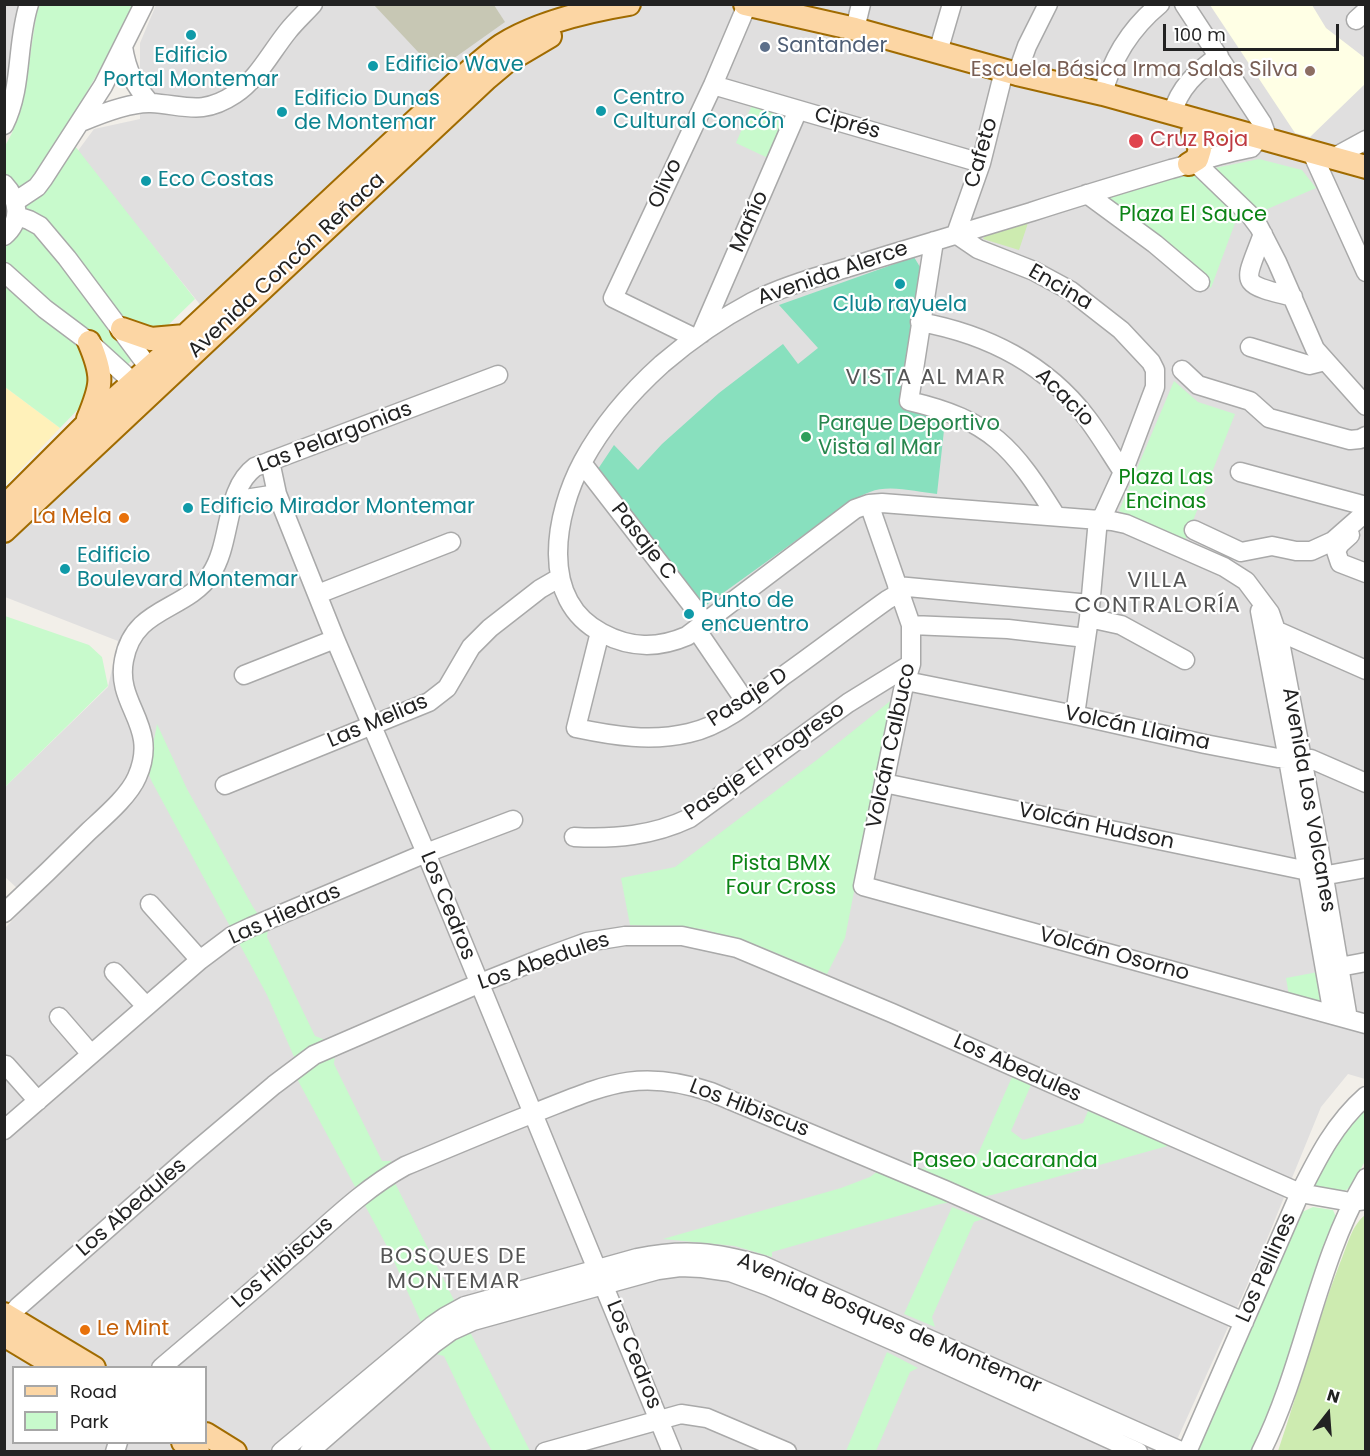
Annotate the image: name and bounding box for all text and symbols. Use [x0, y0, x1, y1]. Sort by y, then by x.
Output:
scale bar [1166, 12, 1342, 50]
text: 100 m [1174, 22, 1226, 47]
marker: Edificio Portal Montemar [184, 28, 198, 42]
place label: Santander [777, 34, 887, 60]
marker: Santander [758, 40, 772, 54]
place label: Edificio Portal Montemar [103, 44, 279, 94]
place label: Edificio Wave [385, 53, 524, 79]
place label: Escuela Básica Irma Salas Silva [971, 58, 1298, 84]
marker: Edificio Wave [366, 59, 380, 73]
marker: Escuela Básica Irma Salas Silva [1303, 64, 1317, 78]
place label: Centro Cultural Concón [613, 86, 784, 136]
place label: Edificio Dunas de Montemar [294, 87, 440, 137]
street label: Ciprés [811, 103, 883, 145]
marker: Centro Cultural Concón [594, 104, 608, 118]
marker: Edificio Dunas de Montemar [275, 105, 289, 119]
street label: Cafeto [960, 115, 1004, 191]
place label: Cruz Roja [1150, 128, 1248, 154]
marker: Cruz Roja [1127, 132, 1145, 150]
street label: Olivo [644, 155, 688, 213]
place label: Eco Costas [158, 168, 274, 194]
street label: Avenida Concón Reñaca [183, 168, 391, 364]
marker: Eco Costas [139, 174, 153, 188]
street label: Mañío [725, 187, 775, 257]
park label: Plaza El Sauce [1119, 203, 1267, 229]
street label: Avenida Alerce [754, 236, 912, 312]
street label: Encina [1023, 260, 1097, 316]
marker: Club rayuela [893, 277, 907, 291]
place label: Club rayuela [833, 293, 967, 319]
street label: Acacio [1029, 363, 1099, 433]
district label: VISTA AL MAR [845, 365, 1007, 391]
street label: Las Pelargonias [254, 397, 416, 479]
place label: Parque Deportivo Vista al Mar [818, 412, 1000, 462]
marker: Parque Deportivo Vista al Mar [799, 430, 813, 444]
park label: Plaza Las Encinas [1118, 466, 1214, 516]
place label: Edificio Mirador Montemar [200, 495, 475, 521]
street label: Pasaje C [605, 498, 681, 586]
marker: Edificio Mirador Montemar [181, 501, 195, 515]
place label: La Mela [33, 505, 112, 531]
marker: La Mela [117, 511, 131, 525]
place label: Edificio Boulevard Montemar [77, 544, 298, 594]
marker: Edificio Boulevard Montemar [58, 562, 72, 576]
district label: VILLA CONTRALORÍA [1075, 568, 1241, 620]
place label: Punto de encuentro [701, 589, 809, 639]
marker: Punto de encuentro [682, 607, 696, 621]
street label: Volcán Calbuco [862, 661, 922, 831]
street label: Pasaje D [703, 663, 793, 733]
street label: Avenida Los Volcanes [1276, 686, 1340, 914]
street label: Las Melias [324, 690, 432, 754]
street label: Pasaje El Progreso [680, 697, 850, 827]
street label: Volcán Llaima [1062, 701, 1212, 757]
street label: Volcán Hudson [1016, 798, 1176, 856]
street label: Los Cedros [414, 848, 480, 964]
park label: Pista BMX Four Cross [726, 852, 836, 902]
street label: Las Hiedras [225, 879, 345, 951]
street label: Volcán Osorno [1036, 923, 1192, 987]
street label: Los Abedules [475, 928, 613, 996]
street label: Los Abedules [949, 1030, 1085, 1108]
street label: Los Hibiscus [686, 1075, 812, 1143]
park label: Paseo Jacaranda [912, 1149, 1098, 1175]
street label: Los Abedules [72, 1153, 192, 1263]
street label: Los Pellines [1232, 1209, 1302, 1327]
street label: Los Hibiscus [227, 1212, 339, 1314]
district label: BOSQUES DE MONTEMAR [380, 1244, 528, 1296]
street label: Avenida Bosques de Montemar [733, 1248, 1045, 1400]
street label: Los Cedros [600, 1297, 666, 1413]
place label: Le Mint [97, 1317, 169, 1343]
marker: Le Mint [78, 1323, 92, 1337]
legend [12, 1366, 207, 1444]
text: Road [70, 1379, 117, 1404]
north arrow [1298, 1384, 1358, 1444]
text: N [1324, 1384, 1343, 1409]
text: Park [70, 1409, 109, 1434]

